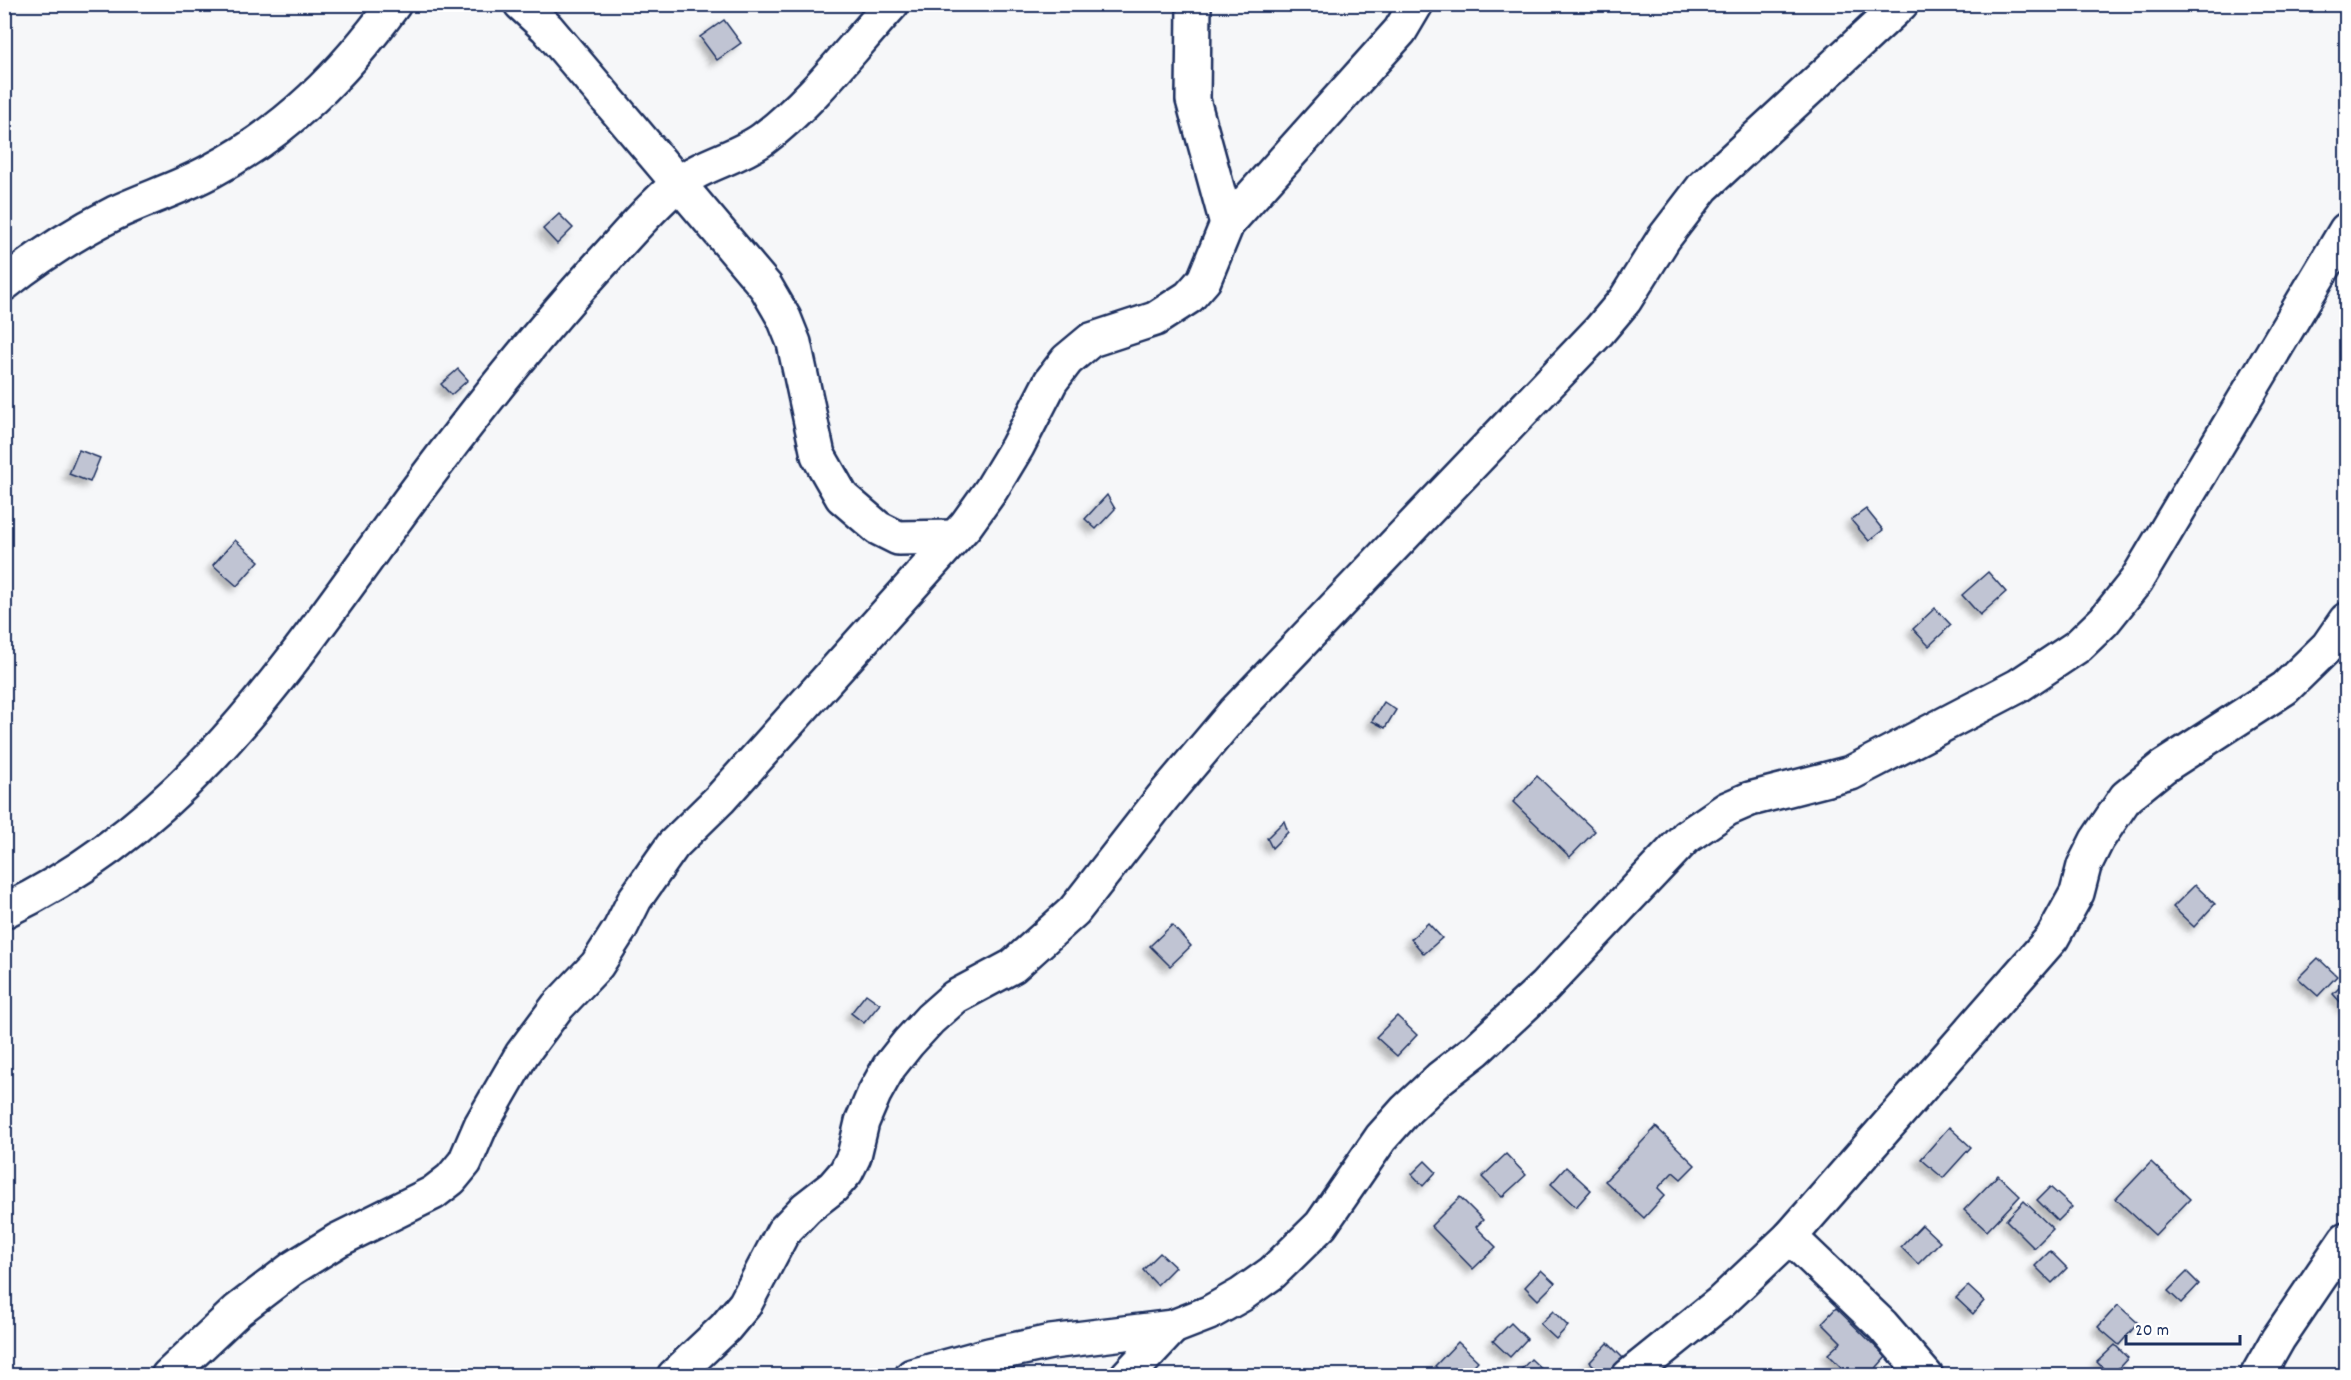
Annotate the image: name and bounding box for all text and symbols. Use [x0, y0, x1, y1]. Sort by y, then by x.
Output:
scale bar [2126, 1308, 2240, 1346]
text: 20 m [2135, 1319, 2169, 1344]

